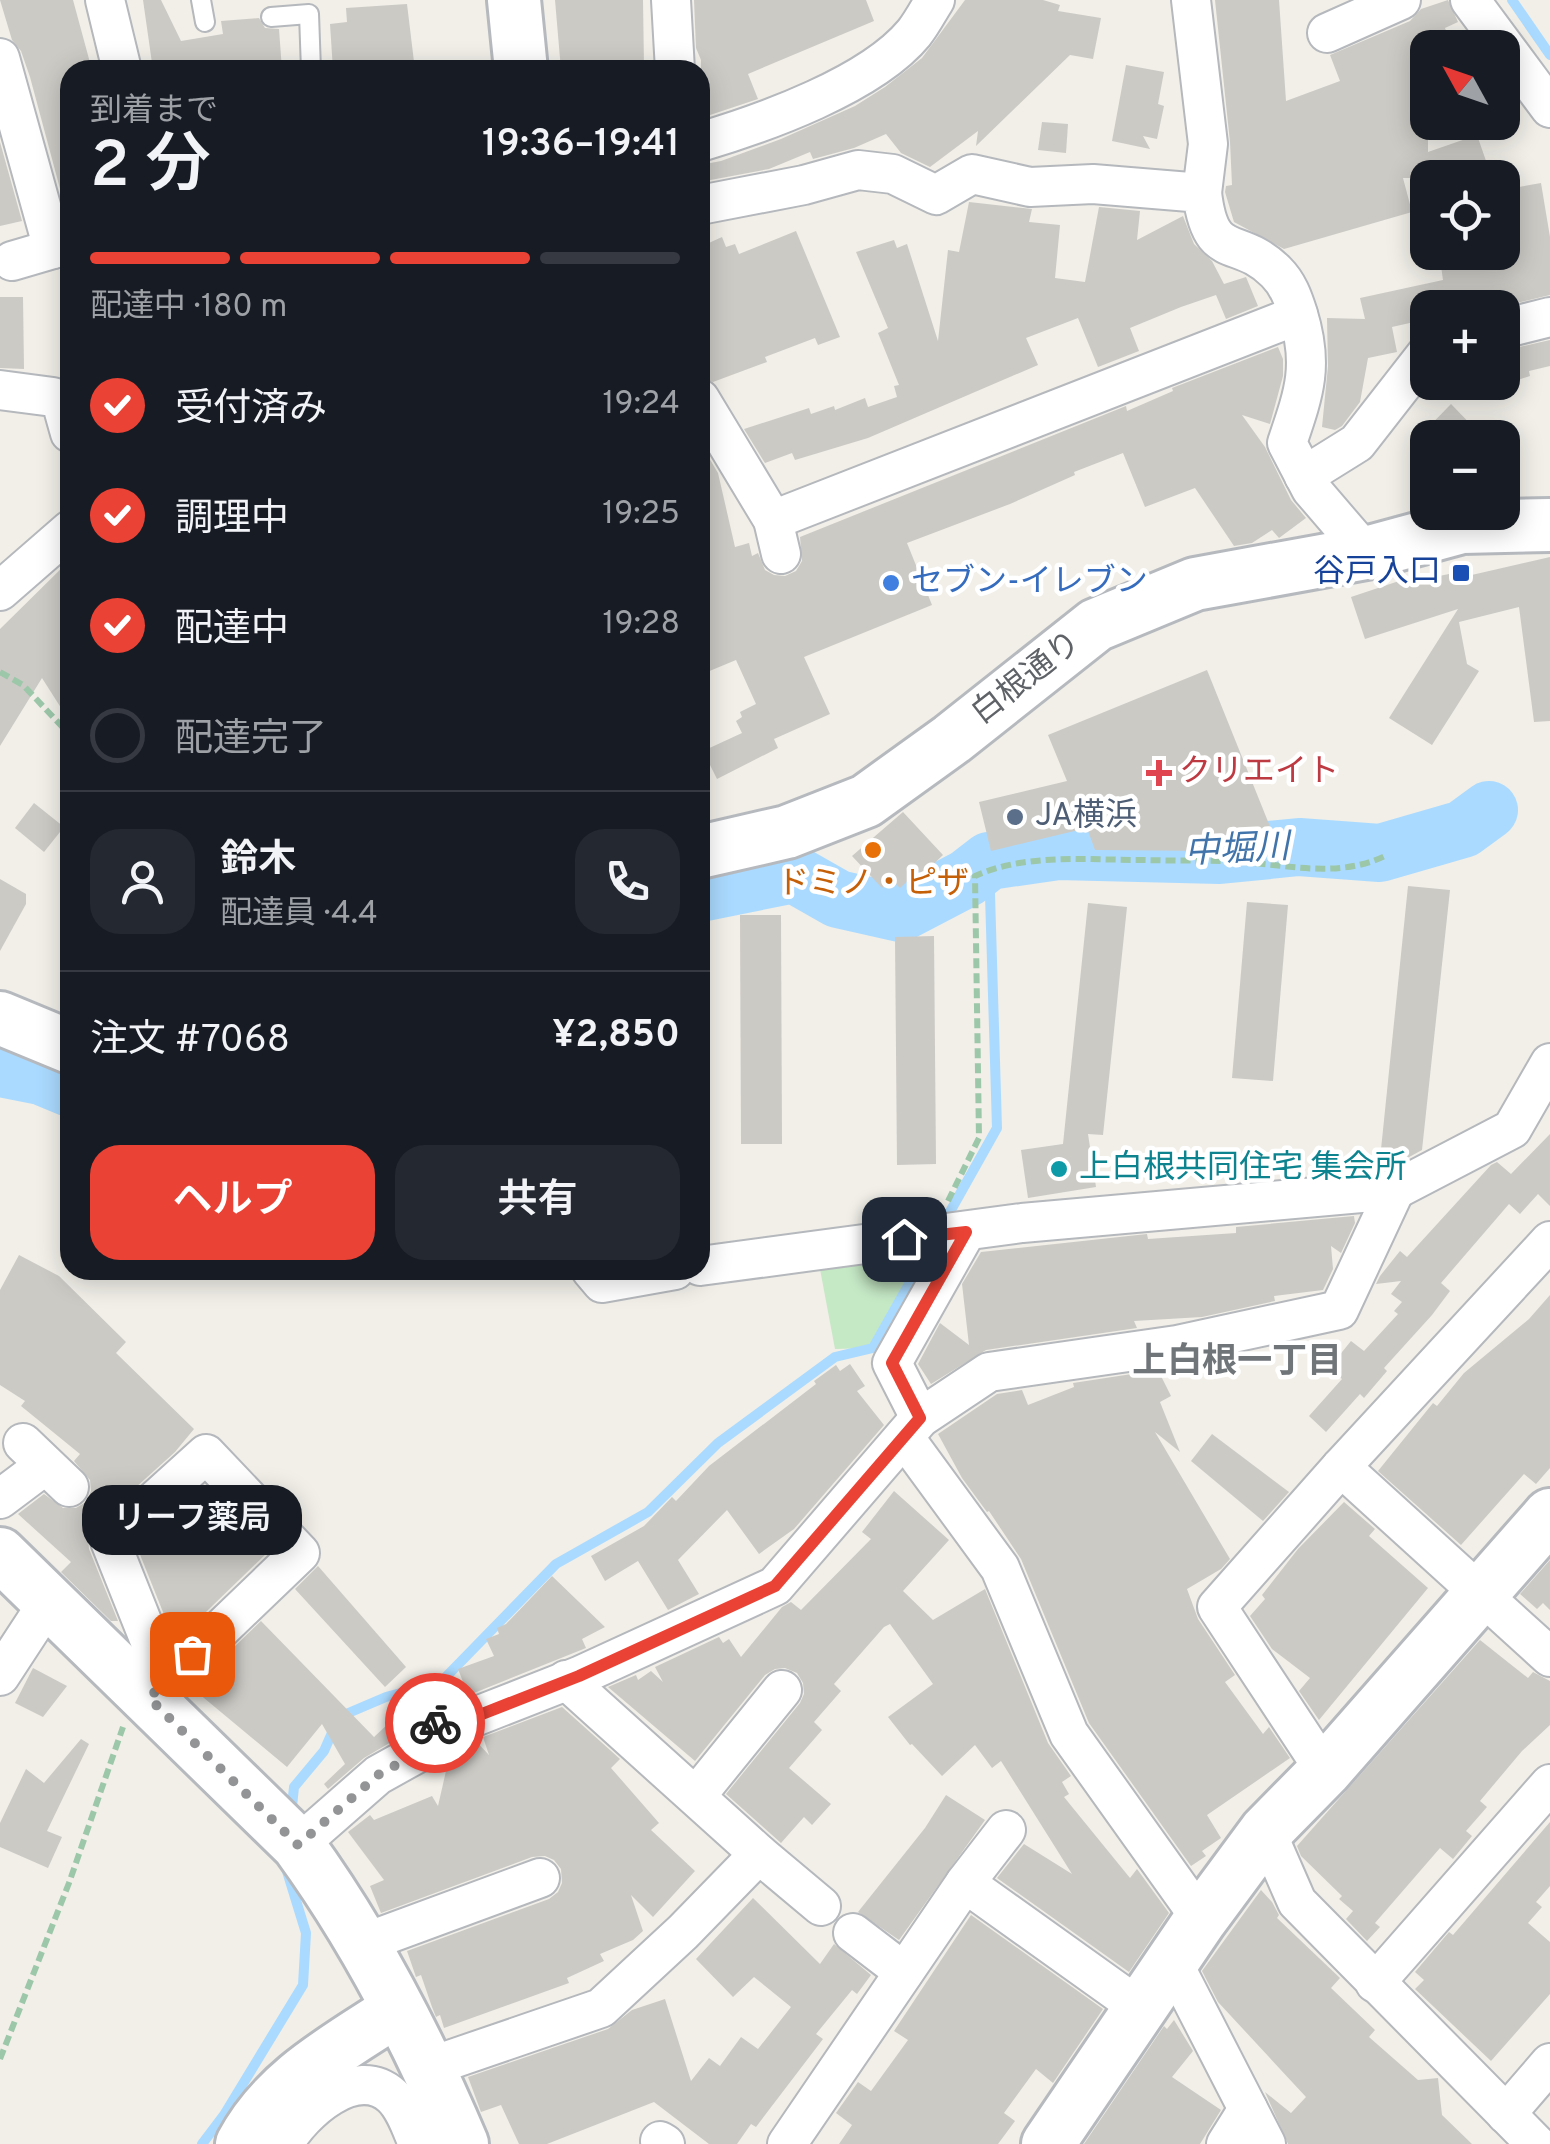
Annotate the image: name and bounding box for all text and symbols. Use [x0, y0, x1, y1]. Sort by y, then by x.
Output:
north arrow [1410, 30, 1520, 140]
map controls [1410, 30, 1520, 530]
text: 到着まで [90, 92, 218, 132]
text: 19:36–19:41 [482, 121, 680, 170]
text: 2 分 [90, 128, 211, 210]
button: locate [1410, 160, 1520, 270]
text: 配達中 · 180 m [90, 288, 287, 328]
button: + [1410, 290, 1520, 400]
icon: check [90, 378, 145, 433]
text: 19:24 [603, 385, 680, 425]
text: 受付済み [175, 386, 327, 435]
button: − [1410, 420, 1520, 530]
icon: check [90, 488, 145, 543]
text: 19:25 [602, 495, 680, 535]
text: 調理中 [175, 496, 289, 545]
place label: 谷戸入口 [1313, 553, 1441, 593]
marker: 谷戸入口 [1450, 562, 1472, 584]
place label: セブン-イレブン [911, 563, 1148, 603]
marker: セブン-イレブン [880, 572, 902, 594]
icon: check [90, 598, 145, 653]
text: 19:28 [603, 605, 680, 645]
text: 配達中 [175, 606, 289, 655]
street label: 白根通り [964, 624, 1090, 734]
text: 配達完了 [175, 716, 327, 765]
place label: クリエイト [1179, 753, 1339, 793]
marker: クリエイト [1148, 762, 1170, 784]
place label: JA横浜 [1035, 797, 1137, 837]
marker: JA横浜 [1004, 806, 1026, 828]
water label: 中堀川 [1183, 826, 1295, 876]
button: person [90, 829, 195, 934]
button: phone [575, 829, 680, 934]
text: 鈴木 [220, 837, 296, 886]
marker: ドミノ・ピザ [862, 839, 884, 861]
place label: ドミノ・ピザ [777, 865, 969, 905]
text: 配達員 · 4.4 [220, 895, 378, 935]
text: ¥2,850 [552, 1012, 680, 1061]
text: 注文 #7068 [90, 1017, 290, 1066]
button: ヘルプ [90, 1145, 375, 1260]
button: 共有 [395, 1145, 680, 1260]
place label: 上白根共同住宅 集会所 [1079, 1149, 1407, 1189]
marker: 上白根共同住宅 集会所 [1048, 1158, 1070, 1180]
pin [862, 1197, 947, 1282]
icon: home [877, 1212, 932, 1267]
district label: 上白根一丁目 [1132, 1341, 1342, 1385]
callout: リーフ薬局 [82, 1484, 302, 1554]
text: リーフ薬局 [113, 1500, 271, 1540]
pin [150, 1612, 235, 1697]
icon: bag [165, 1627, 220, 1682]
courier [385, 1673, 485, 1773]
icon: bike [408, 1696, 463, 1751]

